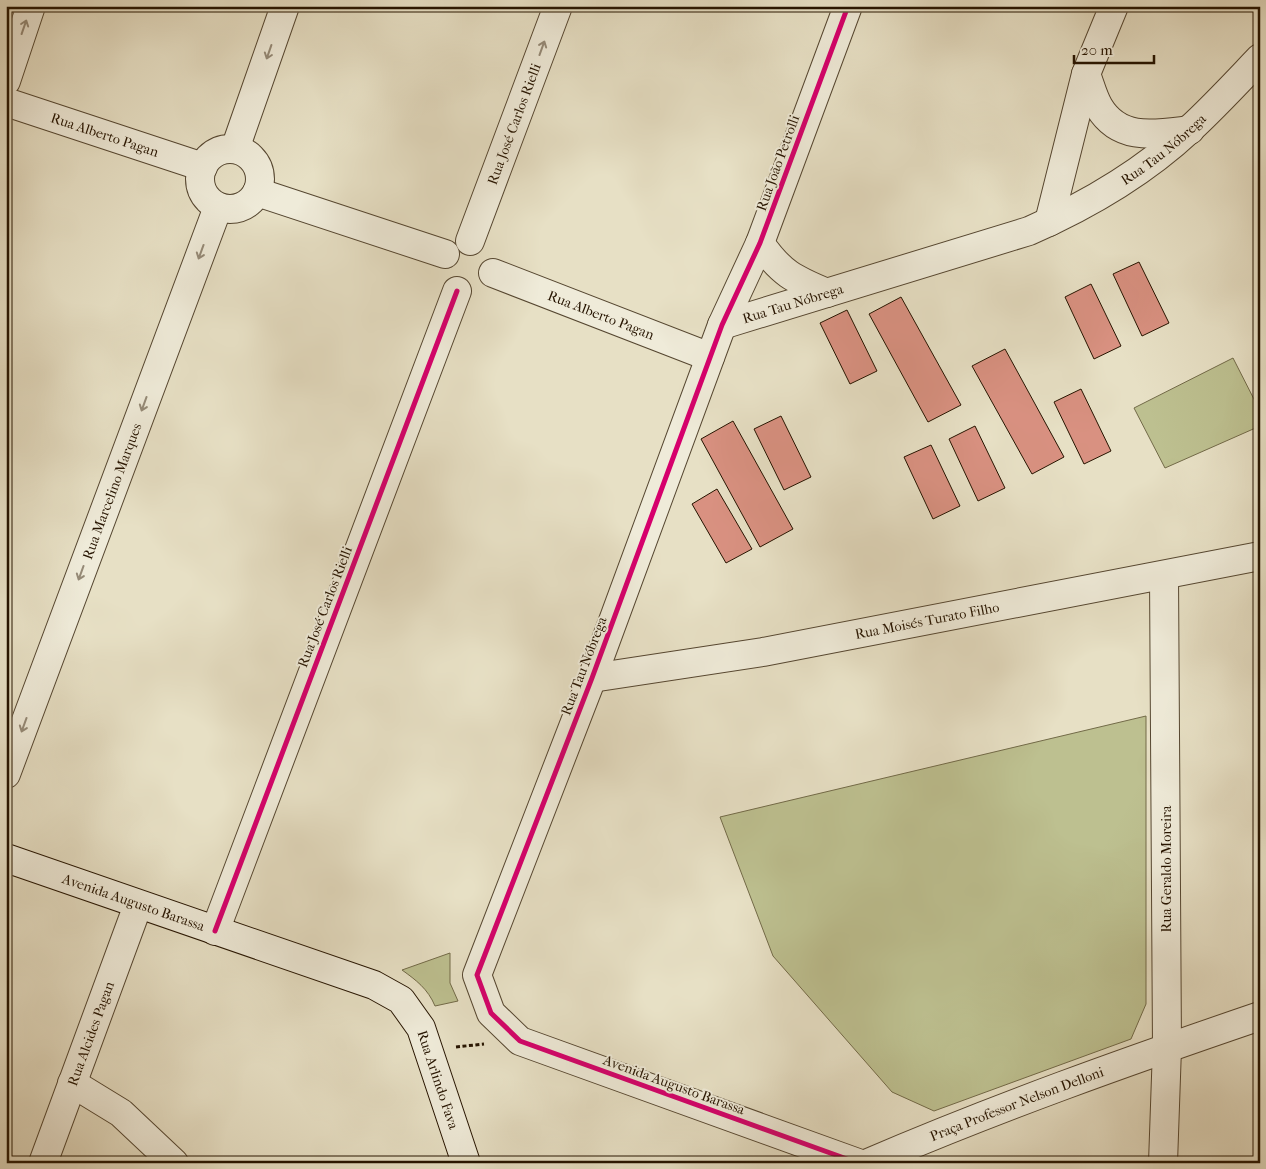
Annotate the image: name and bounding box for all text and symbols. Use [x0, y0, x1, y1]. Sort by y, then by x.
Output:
one-way arrow [20, 20, 29, 35]
scale bar [1074, 32, 1154, 64]
one-way arrow [538, 41, 547, 56]
text: 20 m [1081, 41, 1113, 59]
one-way arrow [264, 44, 273, 60]
street label: Rua José Carlos Rielli [483, 61, 544, 187]
street label: Rua Alberto Pagan [49, 109, 161, 160]
street label: Rua Tau Nóbrega [1118, 110, 1210, 188]
street label: Rua João Petrolli [753, 113, 803, 213]
one-way arrow [195, 244, 205, 259]
street label: Rua Tau Nóbrega [740, 280, 846, 327]
street label: Rua Alberto Pagan [546, 287, 657, 343]
one-way arrow [139, 396, 148, 412]
street label: Rua Marcelino Marques [79, 421, 145, 562]
street label: Rua José Carlos Rielli [294, 544, 356, 670]
one-way arrow [76, 565, 85, 580]
street label: Rua Moisés Turato Filho [853, 598, 1001, 643]
street label: Rua Tau Nóbrega [557, 614, 611, 718]
one-way arrow [19, 717, 28, 733]
street label: Rua Geraldo Moreira [1158, 805, 1175, 933]
street label: Avenida Augusto Barassa [59, 869, 208, 935]
street label: Rua Alcides Pagan [64, 979, 118, 1088]
street label: Rua Arlindo Fava [414, 1028, 463, 1132]
street label: Avenida Augusto Barassa [600, 1051, 748, 1119]
street label: Praça Professor Nelson Delloni [927, 1063, 1106, 1145]

